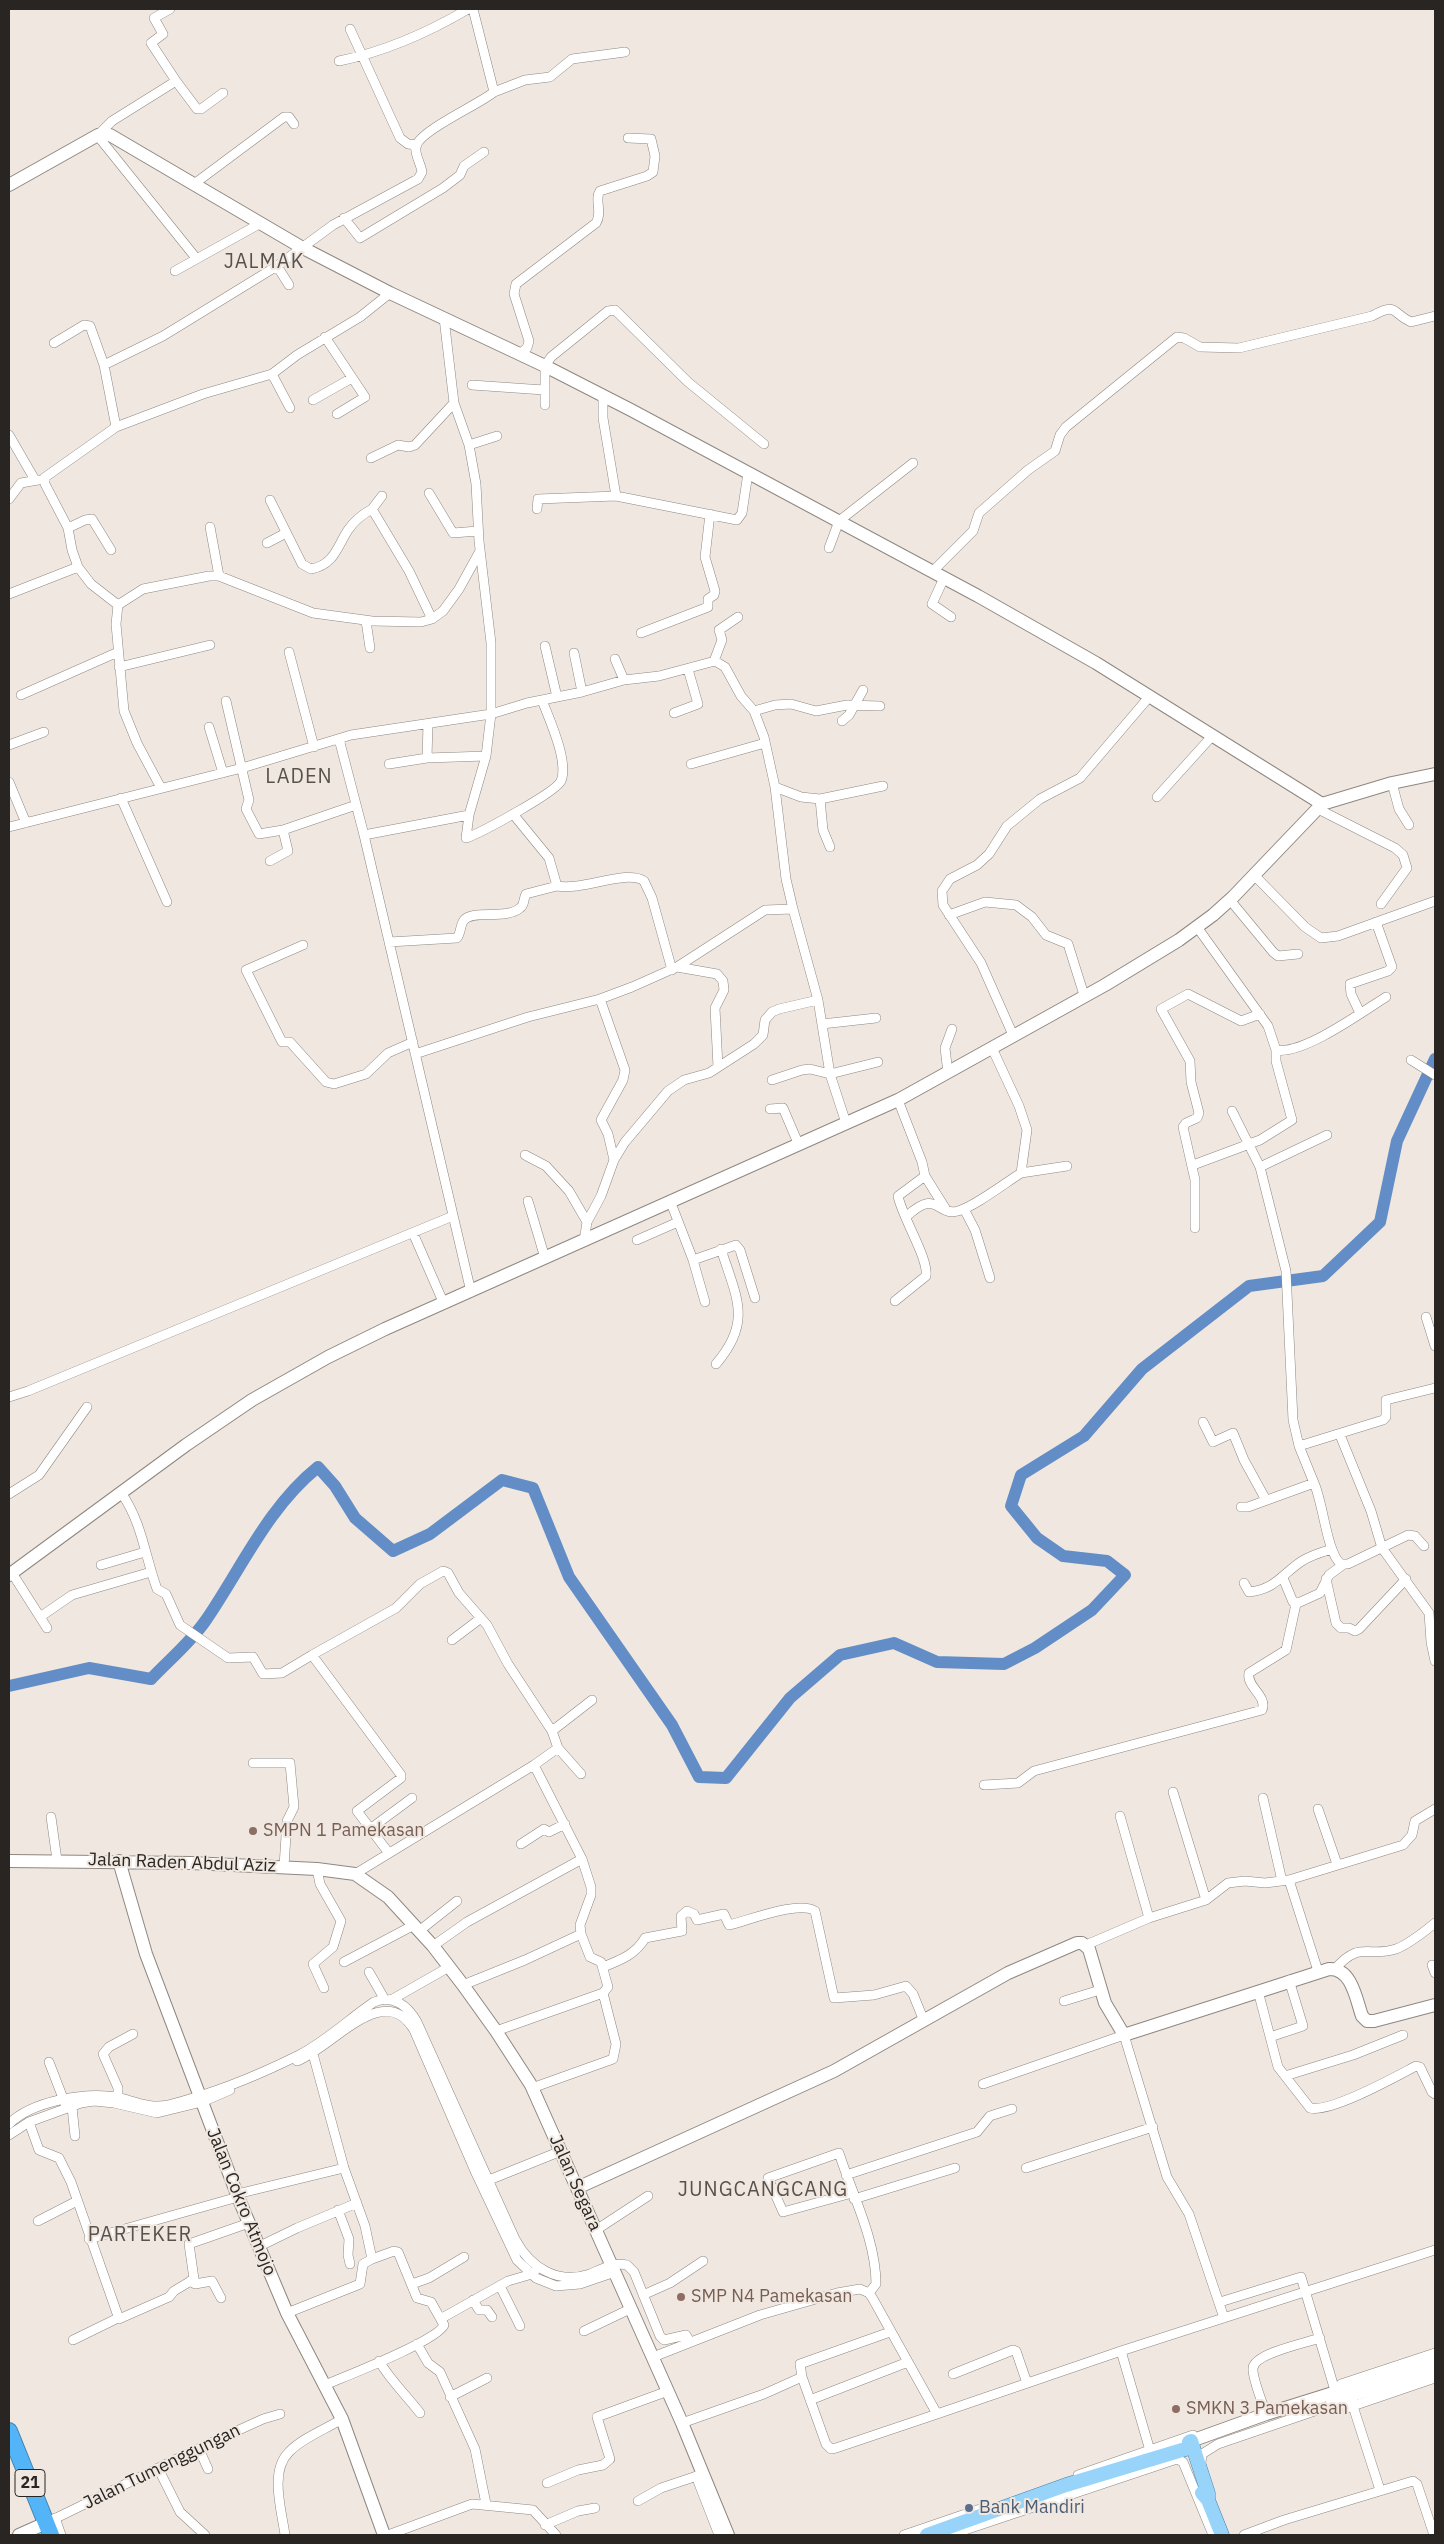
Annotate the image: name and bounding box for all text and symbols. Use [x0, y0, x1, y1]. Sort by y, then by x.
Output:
district label: JALMAK [223, 250, 305, 274]
district label: LADEN [265, 765, 333, 789]
place label: SMPN 1 Pamekasan [263, 1820, 425, 1842]
marker: SMPN 1 Pamekasan [247, 1825, 259, 1837]
street label: Jalan Raden Abdul Aziz [88, 1849, 276, 1877]
street label: Jalan Cokro Atmojo [201, 2125, 281, 2279]
street label: Jalan Segara [544, 2131, 606, 2235]
district label: JUNGCANGCANG [676, 2178, 850, 2202]
district label: PARTEKER [87, 2223, 193, 2247]
place label: SMP N4 Pamekasan [691, 2286, 853, 2308]
marker: SMP N4 Pamekasan [675, 2291, 687, 2303]
place label: SMKN 3 Pamekasan [1186, 2398, 1348, 2420]
marker: SMKN 3 Pamekasan [1170, 2403, 1182, 2415]
street label: Jalan Tumenggungan [80, 2420, 244, 2514]
road number: 21 [15, 2470, 45, 2496]
place label: Bank Mandiri [979, 2497, 1085, 2519]
marker: Bank Mandiri [963, 2502, 975, 2514]

